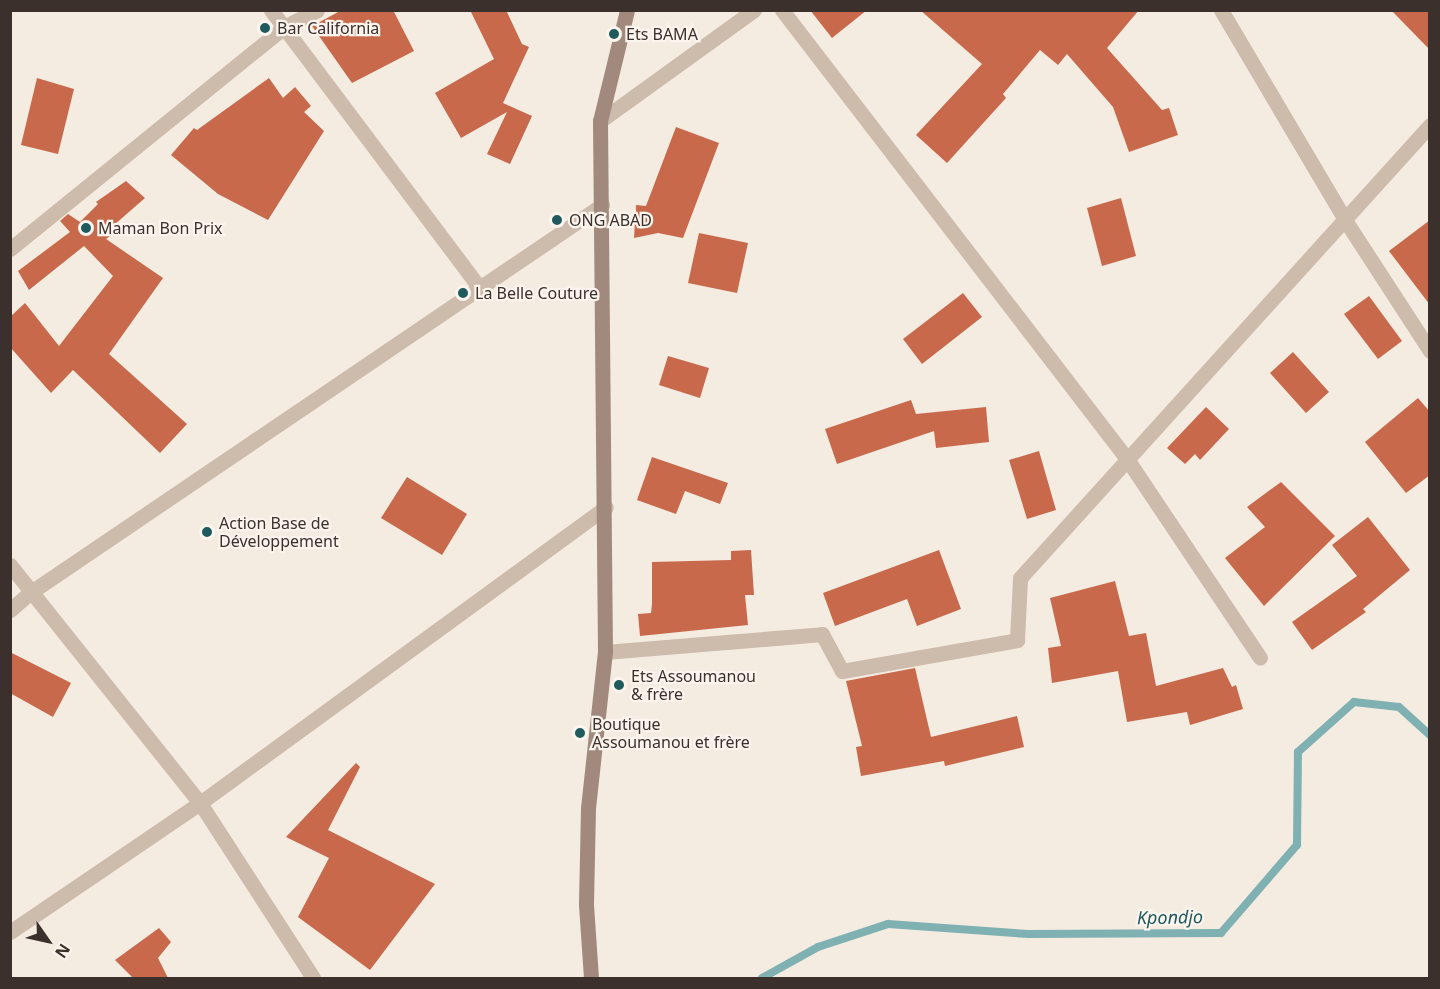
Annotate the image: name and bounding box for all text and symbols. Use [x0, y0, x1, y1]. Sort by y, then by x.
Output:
place label: Bar California [277, 18, 379, 38]
marker: Bar California [258, 21, 272, 35]
place label: Ets BAMA [626, 24, 698, 44]
marker: Ets BAMA [607, 27, 621, 41]
place label: ONG ABAD [569, 210, 652, 230]
marker: ONG ABAD [550, 213, 564, 227]
place label: Maman Bon Prix [98, 218, 222, 238]
marker: Maman Bon Prix [79, 221, 93, 235]
place label: La Belle Couture [475, 283, 598, 303]
marker: La Belle Couture [456, 286, 470, 300]
place label: Action Base de Développement [219, 513, 339, 551]
marker: Action Base de Développement [200, 525, 214, 539]
place label: Ets Assoumanou & frère [631, 666, 756, 704]
marker: Ets Assoumanou & frère [612, 678, 626, 692]
place label: Boutique Assoumanou et frère [592, 714, 750, 752]
marker: Boutique Assoumanou et frère [573, 726, 587, 740]
water label: Kpondjo [1137, 906, 1203, 928]
north arrow [18, 911, 78, 971]
text: N [50, 940, 76, 963]

